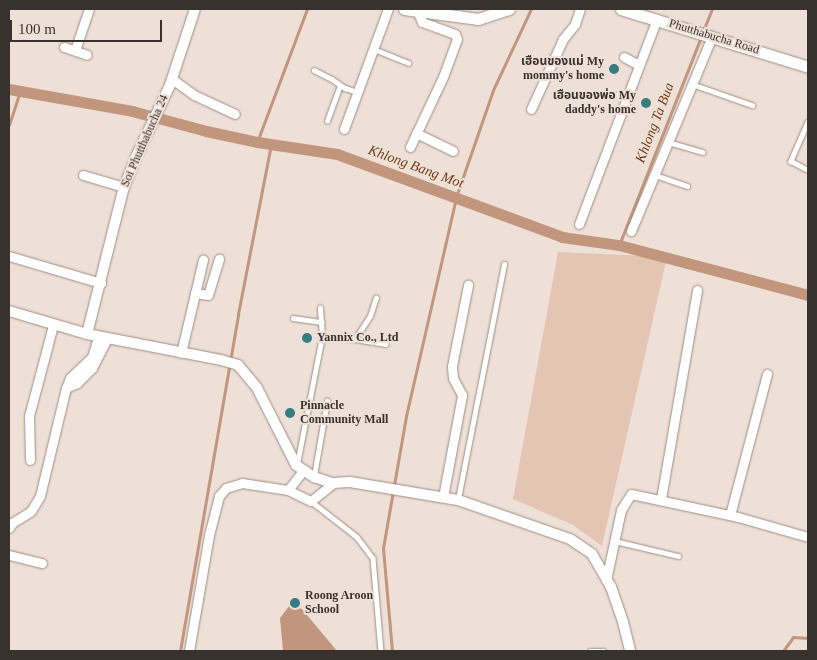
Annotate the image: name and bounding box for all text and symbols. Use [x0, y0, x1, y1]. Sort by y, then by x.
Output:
scale bar [12, 10, 165, 42]
street label: Phutthabucha Road [667, 16, 761, 58]
text: 100 m [18, 21, 56, 37]
place label: เฮือนของแม่ My mommy's home [521, 55, 604, 83]
marker: เฮือนของแม่ My mommy's home [608, 63, 620, 75]
water label: Khlong Ta Bua [632, 81, 678, 165]
place label: เฮือนของพ่อ My daddy's home [553, 89, 636, 117]
street label: Soi Phutthabucha 24 [118, 93, 172, 189]
marker: เฮือนของพ่อ My daddy's home [640, 97, 652, 109]
water label: Khlong Bang Mot [366, 142, 466, 192]
place label: Yannix Co., Ltd [317, 331, 398, 345]
marker: Yannix Co., Ltd [301, 332, 313, 344]
place label: Pinnacle Community Mall [300, 399, 388, 427]
marker: Pinnacle Community Mall [284, 407, 296, 419]
place label: Roong Aroon School [305, 589, 374, 617]
marker: Roong Aroon School [289, 597, 301, 609]

